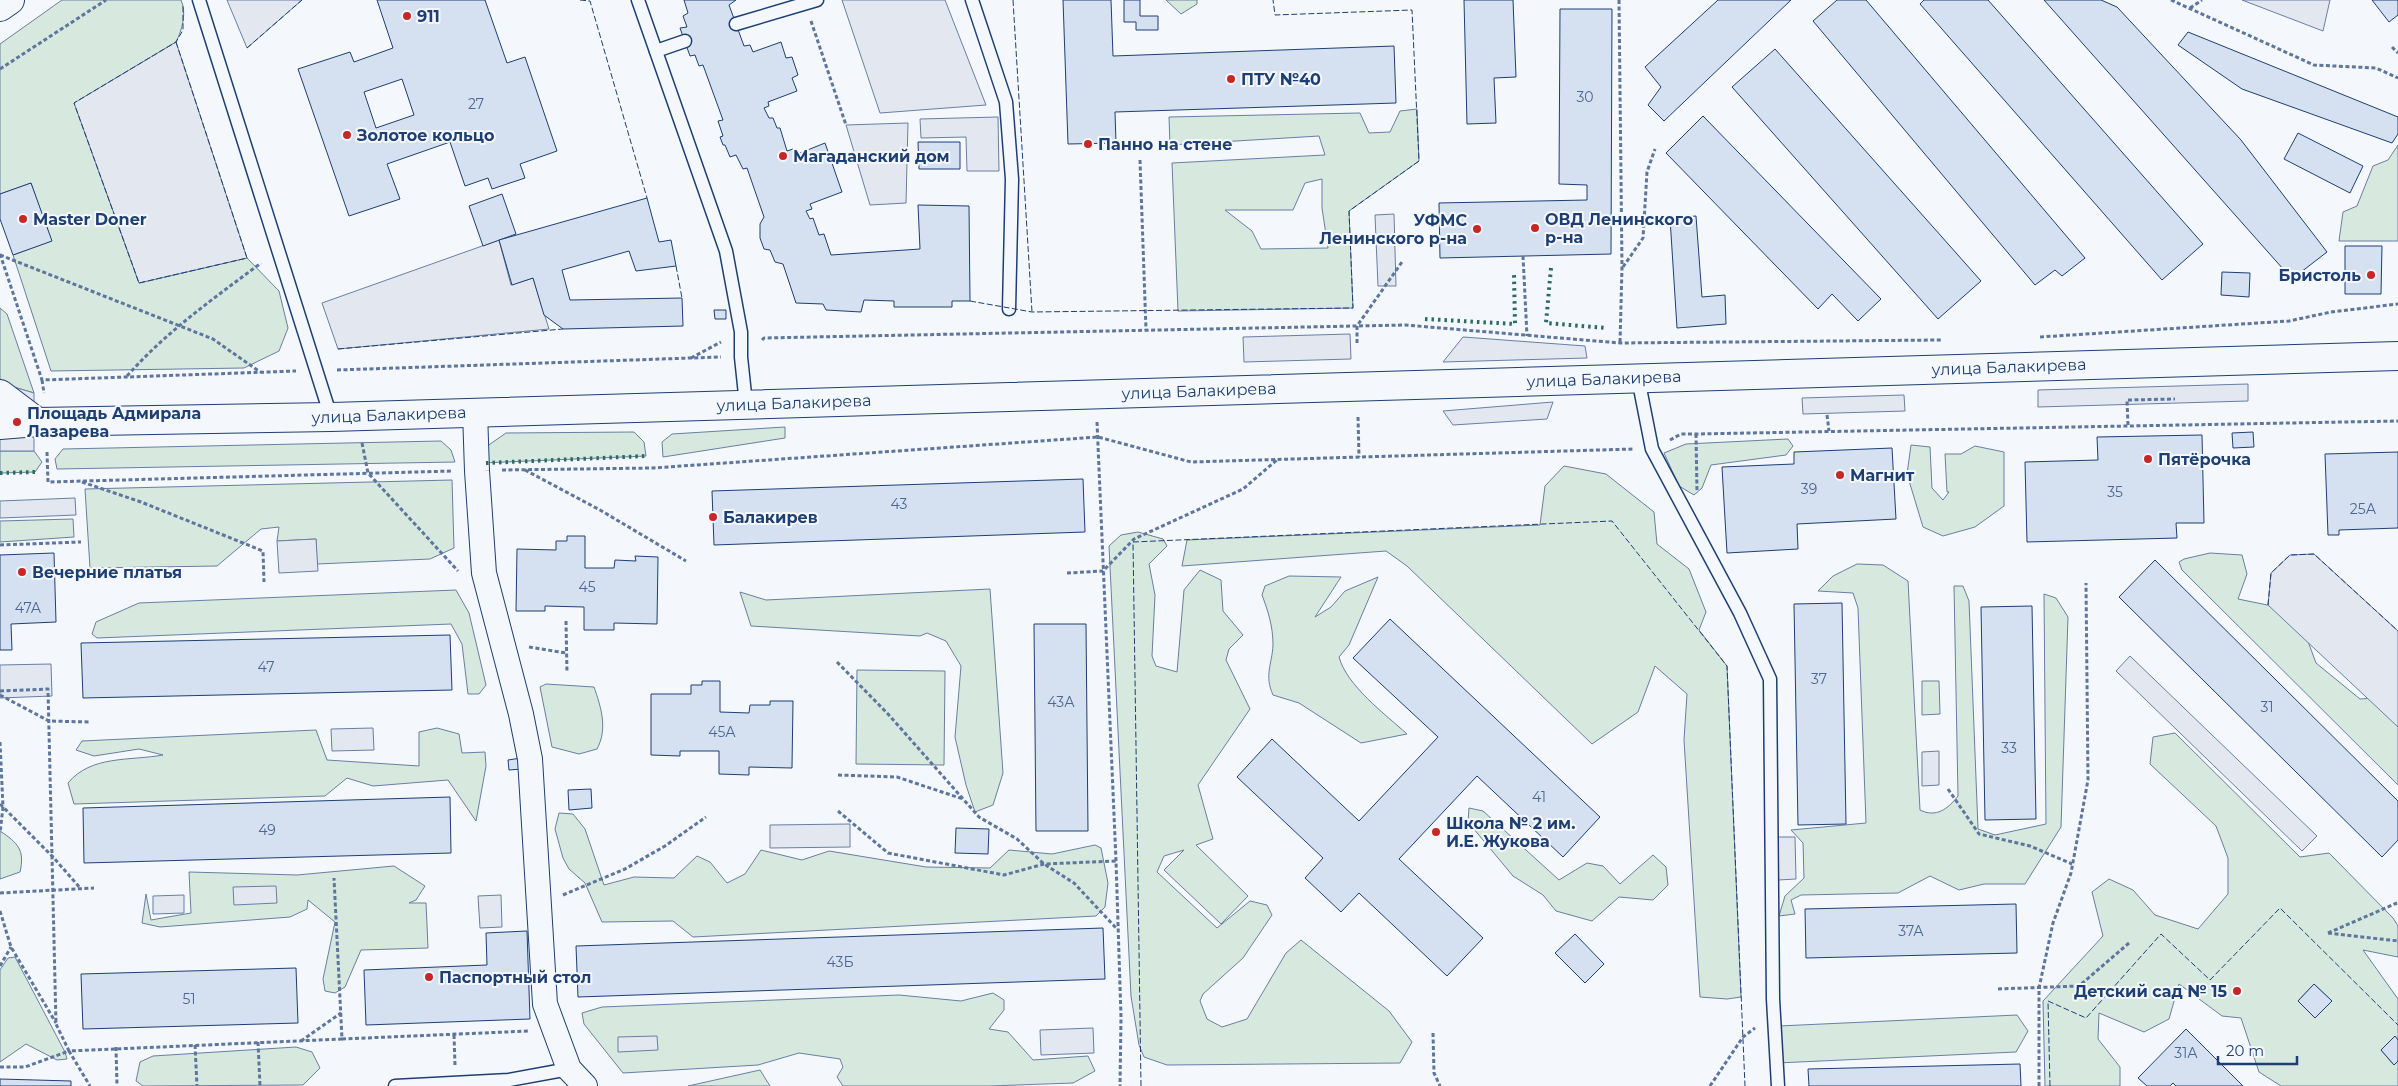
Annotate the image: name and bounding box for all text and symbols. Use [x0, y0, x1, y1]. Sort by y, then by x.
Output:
place label: 911 [417, 7, 440, 26]
marker: 911 [401, 10, 413, 22]
place label: ПТУ №40 [1241, 70, 1321, 89]
marker: ПТУ №40 [1225, 73, 1237, 85]
house number: 30 [1576, 88, 1594, 106]
house number: 27 [468, 95, 484, 113]
place label: Золотое кольцо [356, 126, 495, 145]
marker: Золотое кольцо [341, 129, 353, 141]
place label: Панно на стене [1098, 135, 1233, 154]
marker: Панно на стене [1082, 138, 1094, 150]
place label: Магаданский дом [793, 147, 950, 166]
marker: Магаданский дом [777, 150, 789, 162]
place label: Master Doner [33, 210, 147, 229]
place label: ОВД Ленинского р-на [1545, 210, 1693, 247]
place label: УФМС Ленинского р-на [1319, 211, 1467, 248]
marker: Master Doner [17, 213, 29, 225]
marker: ОВД Ленинского р-на [1529, 222, 1541, 234]
marker: УФМС Ленинского р-на [1471, 223, 1483, 235]
place label: Бристоль [2278, 266, 2361, 285]
marker: Бристоль [2365, 269, 2377, 281]
street label: улица Балакирева [1930, 355, 2087, 379]
street label: улица Балакирева [1525, 367, 1682, 391]
street label: улица Балакирева [1120, 379, 1277, 403]
street label: улица Балакирева [715, 391, 872, 415]
street label: улица Балакирева [310, 403, 467, 427]
place label: Площадь Адмирала Лазарева [27, 404, 201, 441]
marker: Площадь Адмирала Лазарева [11, 416, 23, 428]
place label: Пятёрочка [2158, 450, 2251, 469]
marker: Пятёрочка [2142, 453, 2154, 465]
place label: Магнит [1850, 466, 1915, 485]
marker: Магнит [1834, 469, 1846, 481]
house number: 39 [1801, 480, 1817, 498]
house number: 35 [2107, 483, 2123, 501]
house number: 43 [891, 495, 908, 513]
house number: 25А [2350, 500, 2377, 518]
place label: Балакирев [723, 508, 818, 527]
marker: Балакирев [707, 511, 719, 523]
place label: Вечерние платья [32, 563, 182, 582]
marker: Вечерние платья [16, 566, 28, 578]
house number: 45 [578, 578, 596, 596]
house number: 47А [15, 599, 42, 617]
house number: 47 [258, 658, 274, 676]
house number: 37 [1811, 670, 1827, 688]
house number: 43А [1047, 693, 1075, 711]
house number: 31 [2261, 698, 2273, 716]
house number: 45А [708, 723, 736, 741]
house number: 33 [2001, 739, 2017, 757]
house number: 41 [1532, 788, 1546, 806]
place label: Школа № 2 им. И.Е. Жукова [1446, 814, 1575, 851]
house number: 49 [258, 821, 276, 839]
marker: Школа № 2 им. И.Е. Жукова [1430, 826, 1442, 838]
house number: 37А [1898, 922, 1924, 940]
house number: 43Б [826, 953, 854, 971]
place label: Паспортный стол [439, 968, 591, 987]
marker: Паспортный стол [423, 971, 435, 983]
place label: Детский сад № 15 [2074, 982, 2227, 1001]
marker: Детский сад № 15 [2231, 985, 2243, 997]
house number: 51 [183, 990, 195, 1008]
scale bar [2218, 1034, 2297, 1066]
text: 20 m [2226, 1041, 2264, 1060]
house number: 31А [2174, 1044, 2198, 1062]

